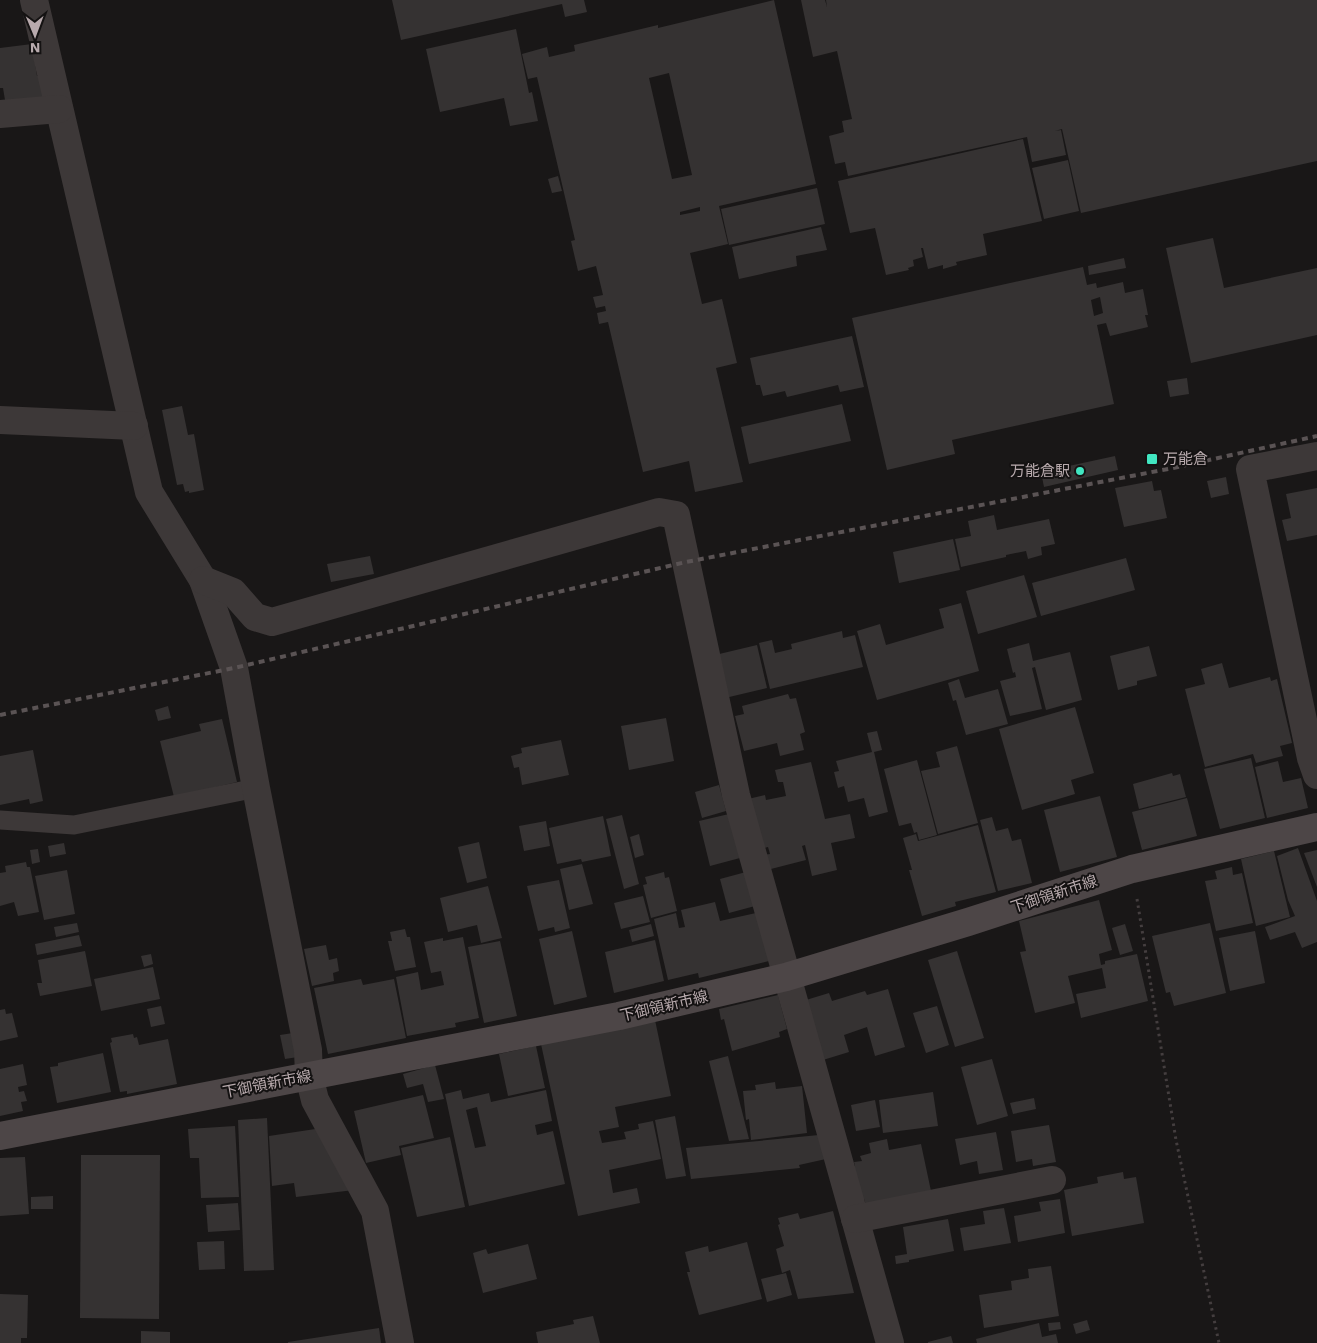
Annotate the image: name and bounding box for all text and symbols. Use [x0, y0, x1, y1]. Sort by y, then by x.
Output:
north arrow [10, 10, 60, 60]
text: N [30, 40, 41, 56]
place label: 万能倉 [1163, 450, 1208, 468]
marker: 万能倉 [1145, 452, 1159, 466]
place label: 万能倉駅 [1010, 462, 1070, 480]
marker: 万能倉駅 [1074, 465, 1086, 477]
street label: 下御領新市線 [1008, 872, 1100, 916]
street label: 下御領新市線 [618, 987, 710, 1025]
street label: 下御領新市線 [221, 1067, 313, 1101]

